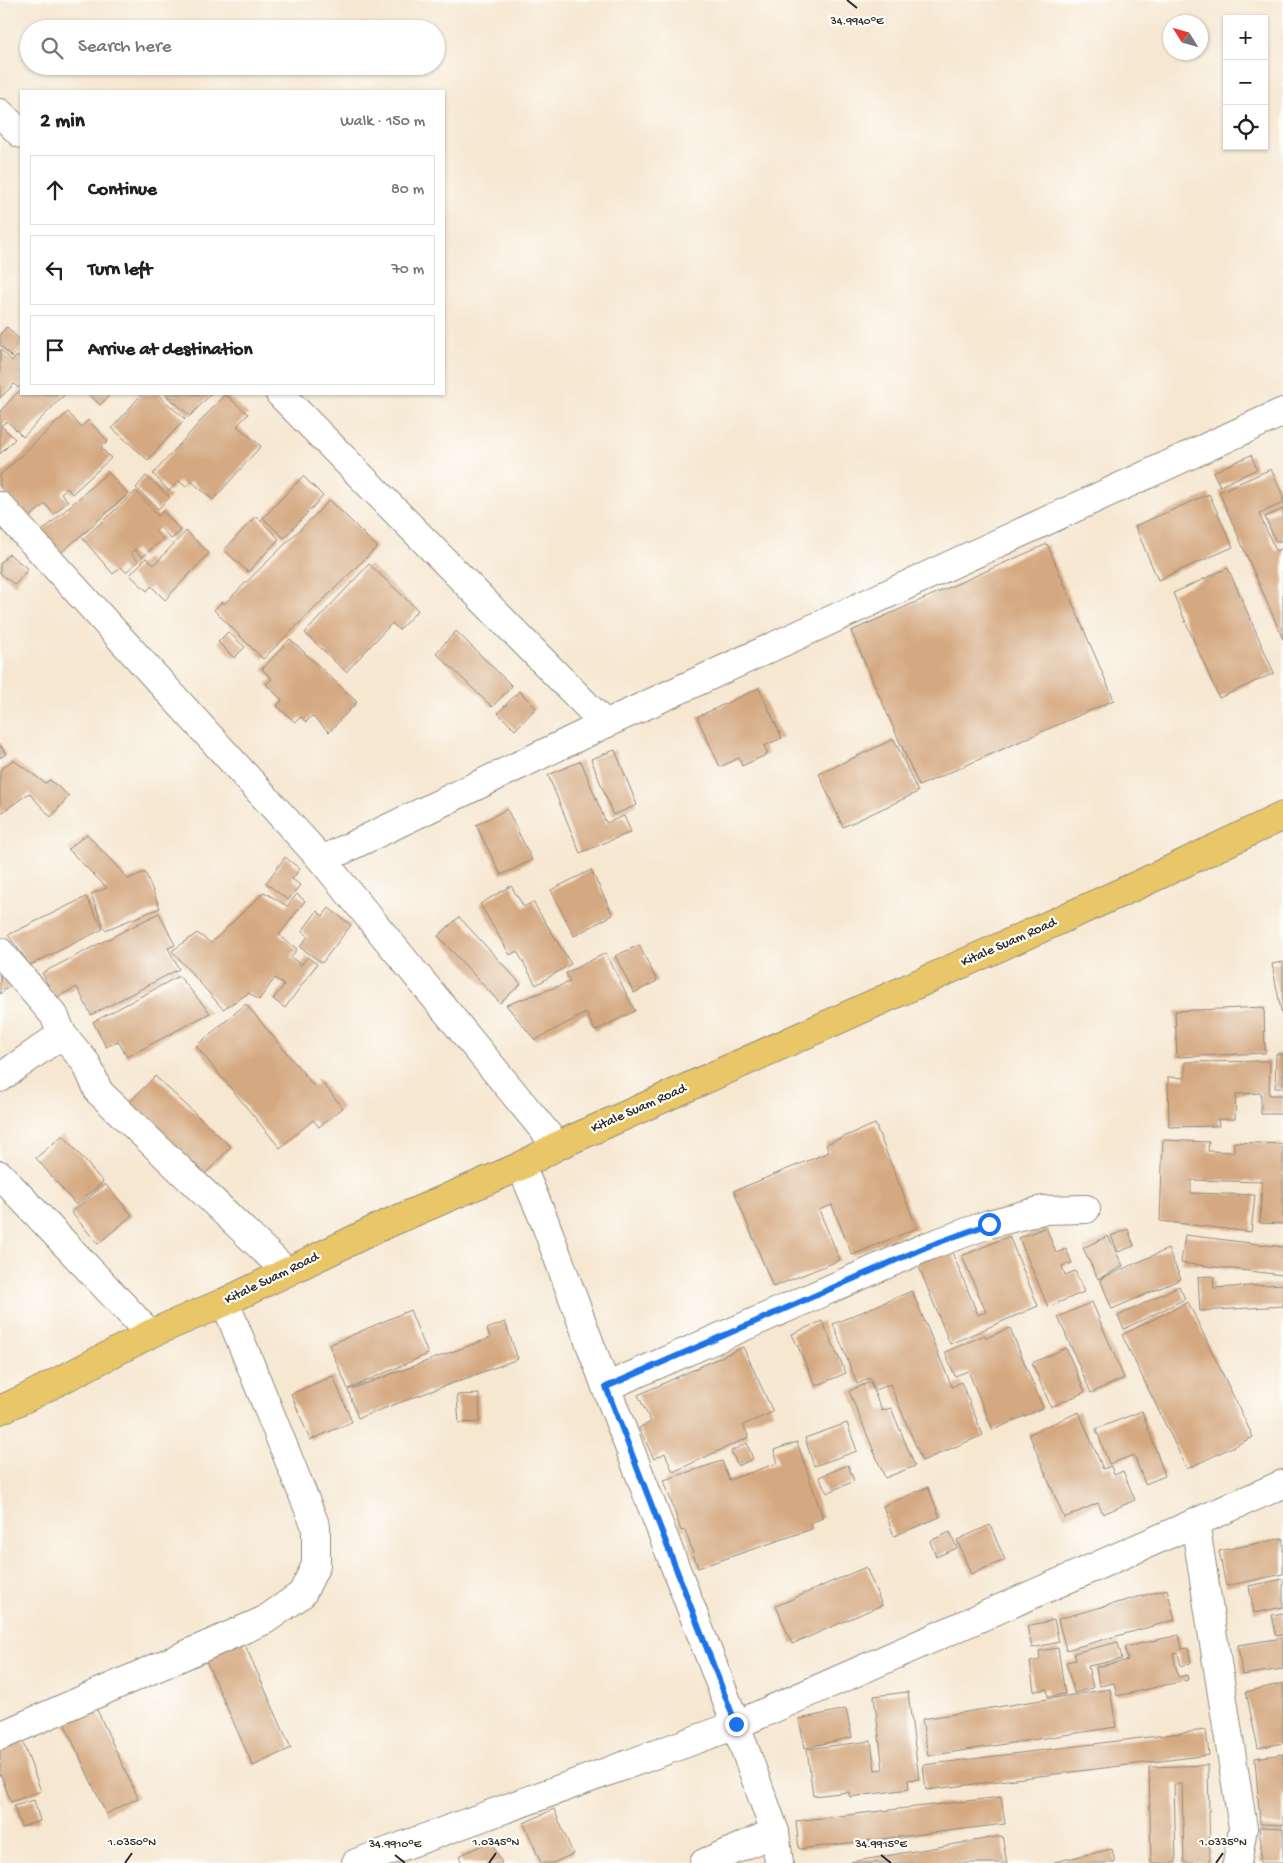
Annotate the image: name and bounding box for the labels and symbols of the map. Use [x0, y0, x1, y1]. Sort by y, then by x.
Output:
text: 34.9940°E [829, 15, 884, 29]
north arrow [1163, 15, 1208, 60]
street label: Kitale Suam Road [959, 914, 1061, 972]
street label: Kitale Suam Road [589, 1080, 691, 1138]
route start [978, 1213, 1001, 1236]
street label: Kitale Suam Road [222, 1248, 323, 1309]
route end [725, 1713, 748, 1736]
text: 1.0350°N [107, 1836, 156, 1850]
text: 1.0345°N [472, 1836, 520, 1850]
text: 1.0335°N [1198, 1836, 1247, 1850]
text: 34.9910°E [368, 1838, 422, 1852]
text: 34.9915°E [854, 1838, 907, 1852]

